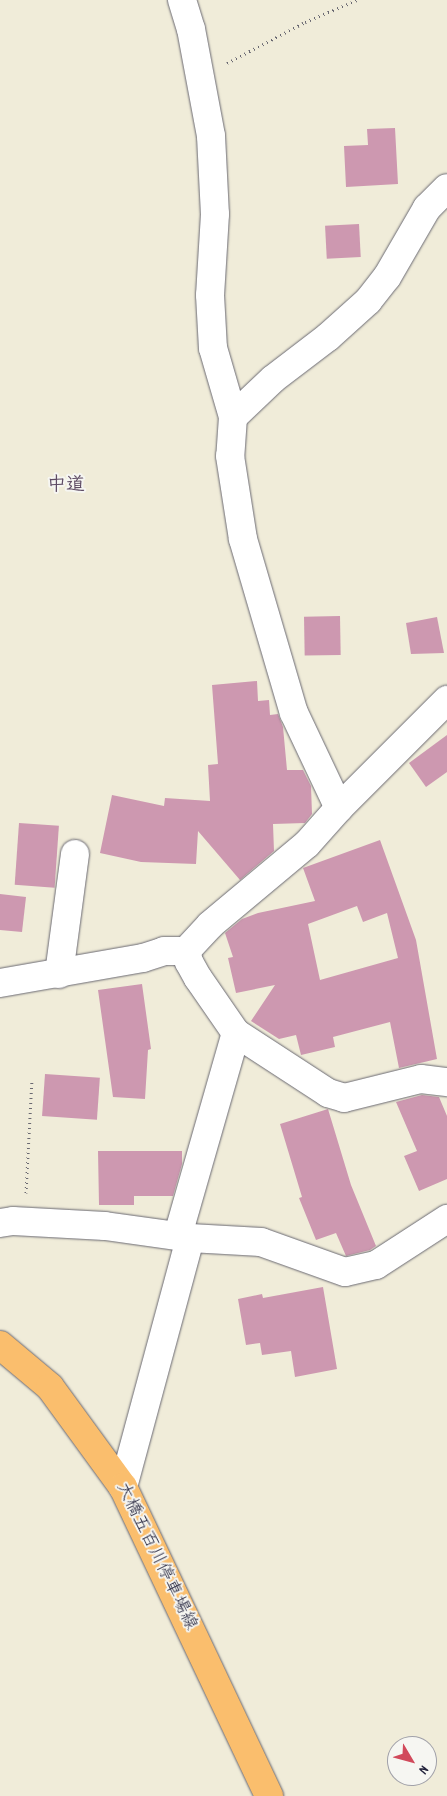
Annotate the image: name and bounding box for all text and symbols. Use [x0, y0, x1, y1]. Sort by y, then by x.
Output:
district label: 中道 [47, 476, 85, 498]
street label: 大橋五百川停車場線 [110, 1479, 200, 1635]
north arrow [387, 1736, 437, 1786]
text: N [413, 1761, 433, 1778]

